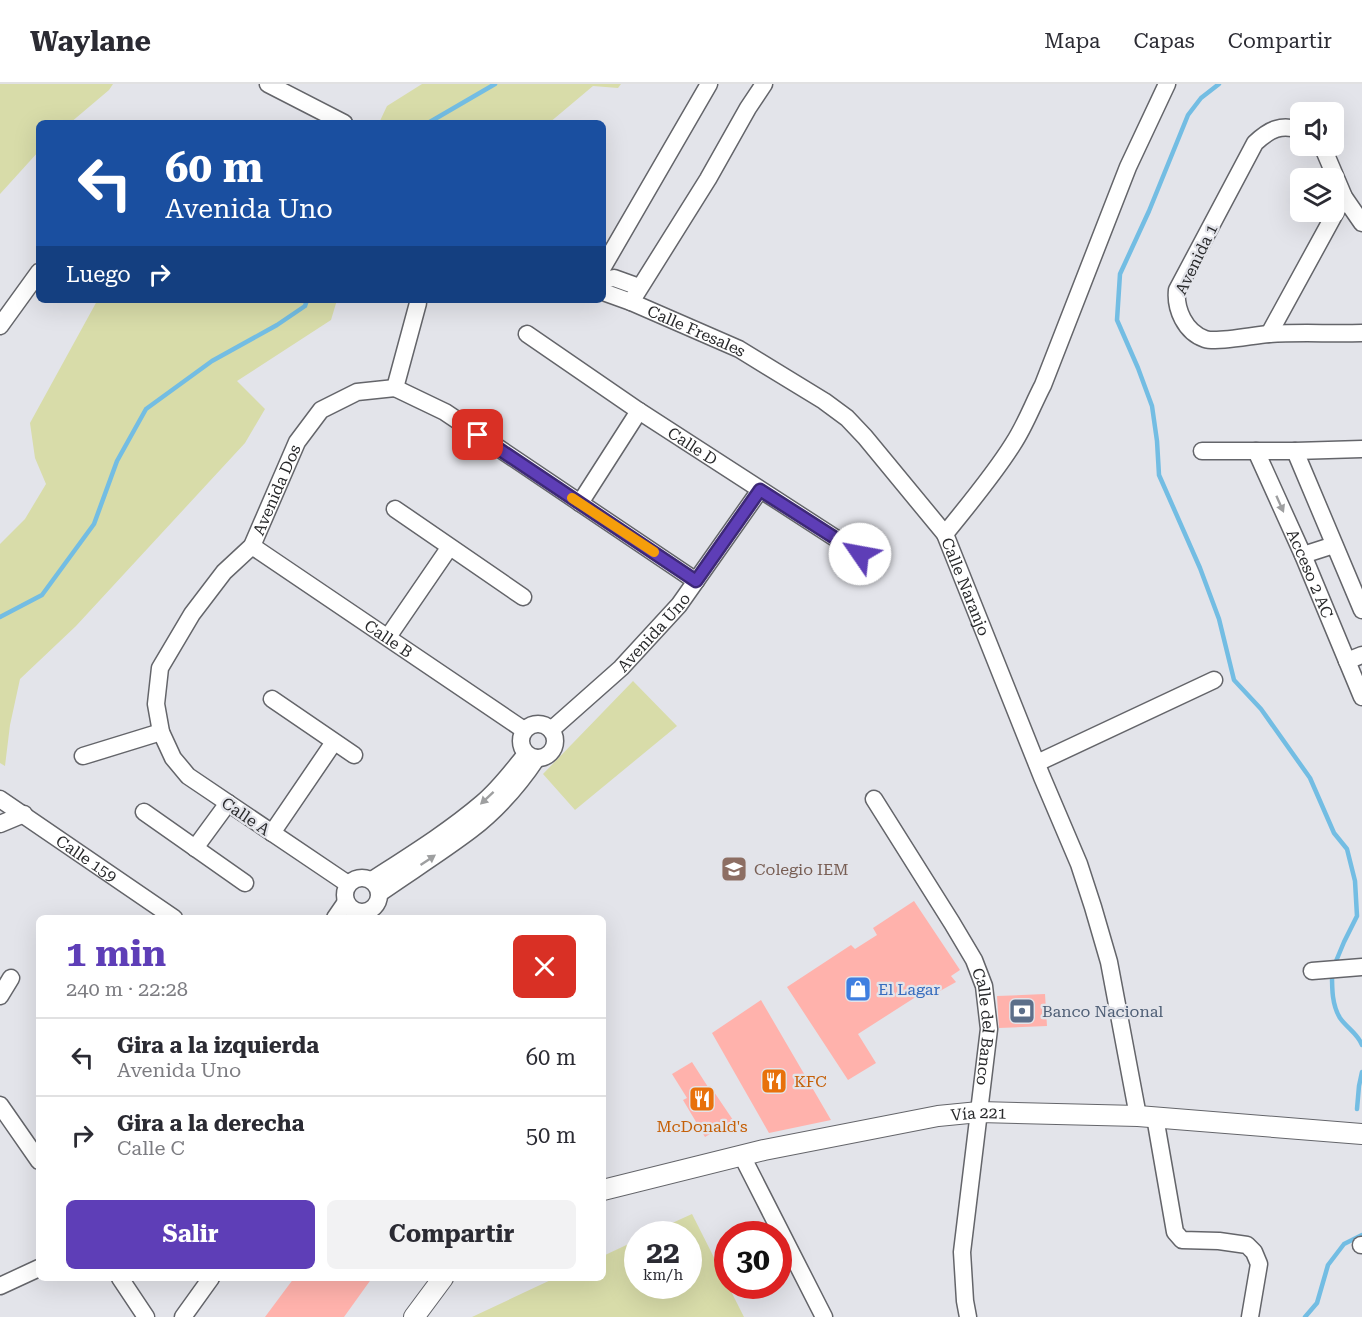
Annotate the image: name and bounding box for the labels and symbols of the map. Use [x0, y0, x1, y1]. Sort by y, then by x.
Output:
street label: Avenida 1 [1171, 221, 1222, 297]
street label: Calle Fresales [644, 301, 749, 361]
pin [452, 409, 503, 460]
street label: Calle D [664, 423, 721, 469]
street label: Avenida Dos [249, 441, 305, 538]
one-way arrow [1276, 496, 1285, 513]
position arrow [828, 522, 892, 586]
street label: Acceso 2 AC [1283, 526, 1337, 621]
street label: Calle Naranjo [937, 535, 994, 639]
street label: Avenida Uno [613, 589, 695, 676]
street label: Calle B [361, 616, 416, 662]
one-way arrow [480, 791, 495, 804]
street label: Calle A [218, 793, 274, 840]
street label: Calle 159 [52, 831, 121, 886]
school or university icon: Colegio IEM [719, 854, 749, 884]
one-way arrow [420, 855, 436, 866]
place label: Colegio IEM [754, 860, 849, 879]
street label: Calle del Banco [968, 965, 998, 1087]
shop icon: El Lagar [843, 974, 873, 1004]
place label: El Lagar [878, 980, 941, 999]
bank icon: Banco Nacional [1007, 996, 1037, 1026]
place label: Banco Nacional [1042, 1002, 1163, 1021]
restaurant icon: KFC [759, 1066, 789, 1096]
place label: KFC [794, 1072, 827, 1091]
restaurant icon: McDonald's [687, 1084, 717, 1114]
street label: Vía 221 [950, 1103, 1007, 1125]
place label: McDonald's [656, 1117, 748, 1136]
speed limit sign: 30 [714, 1221, 792, 1299]

